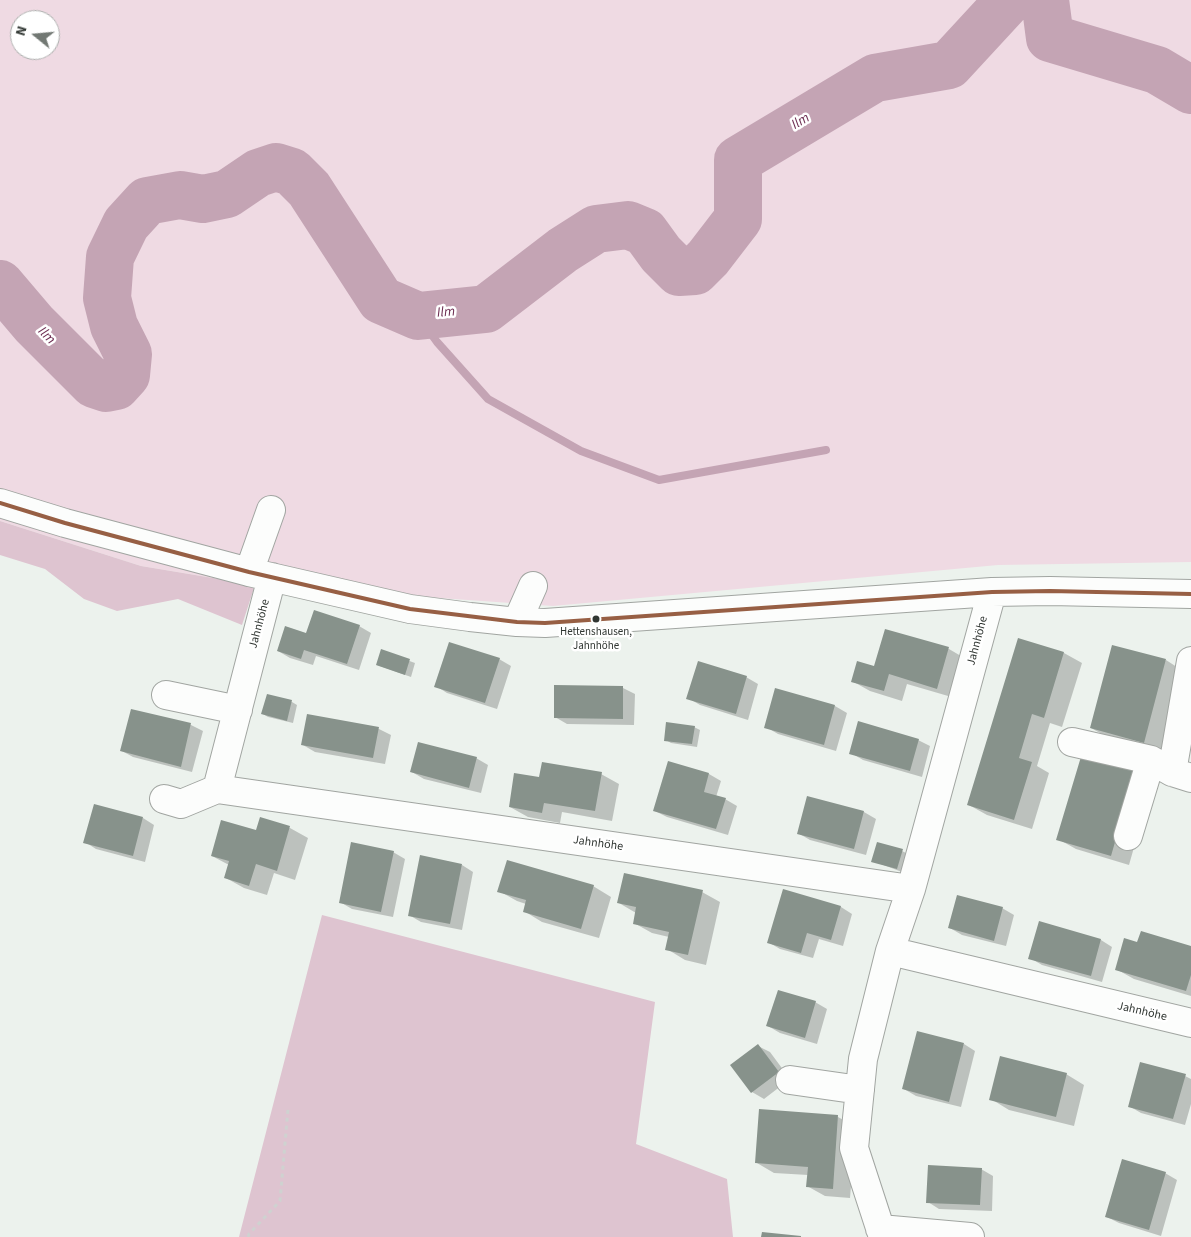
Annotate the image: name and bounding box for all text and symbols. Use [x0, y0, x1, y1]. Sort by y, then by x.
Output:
north arrow [10, 10, 60, 60]
text: N [11, 24, 33, 38]
water label: Ilm [789, 110, 813, 134]
water label: Ilm [436, 304, 456, 322]
water label: Ilm [34, 324, 58, 348]
street label: Jahnhöhe [247, 598, 273, 650]
marker: Hettenshausen, Jahnhöhe [591, 614, 601, 624]
street label: Jahnhöhe [965, 615, 991, 667]
place label: Hettenshausen, Jahnhöhe [560, 626, 632, 652]
street label: Jahnhöhe [572, 833, 624, 855]
street label: Jahnhöhe [1116, 999, 1168, 1025]

